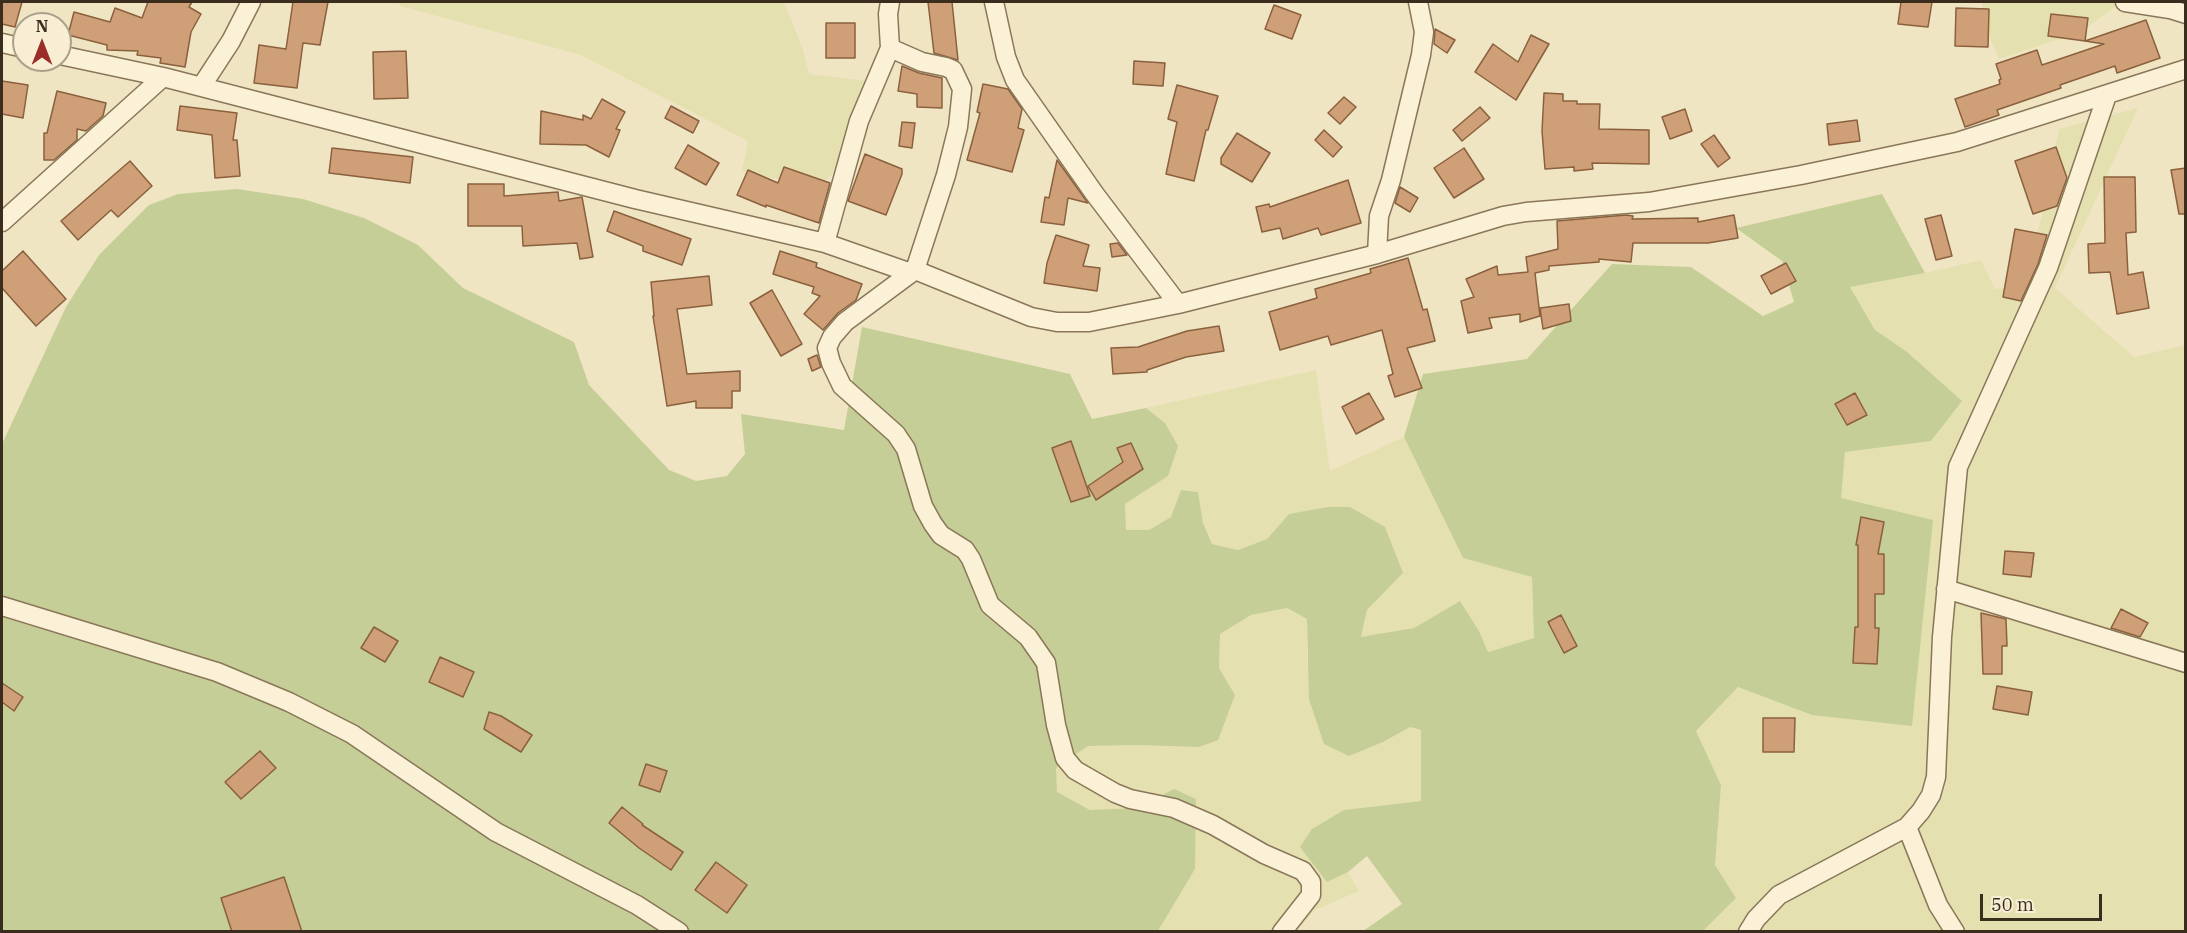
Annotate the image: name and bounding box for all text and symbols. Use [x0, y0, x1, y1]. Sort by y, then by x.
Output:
north arrow [12, 12, 72, 72]
text: N [36, 16, 48, 36]
scale bar [1983, 882, 2104, 920]
text: 50 m [1991, 893, 2034, 916]

